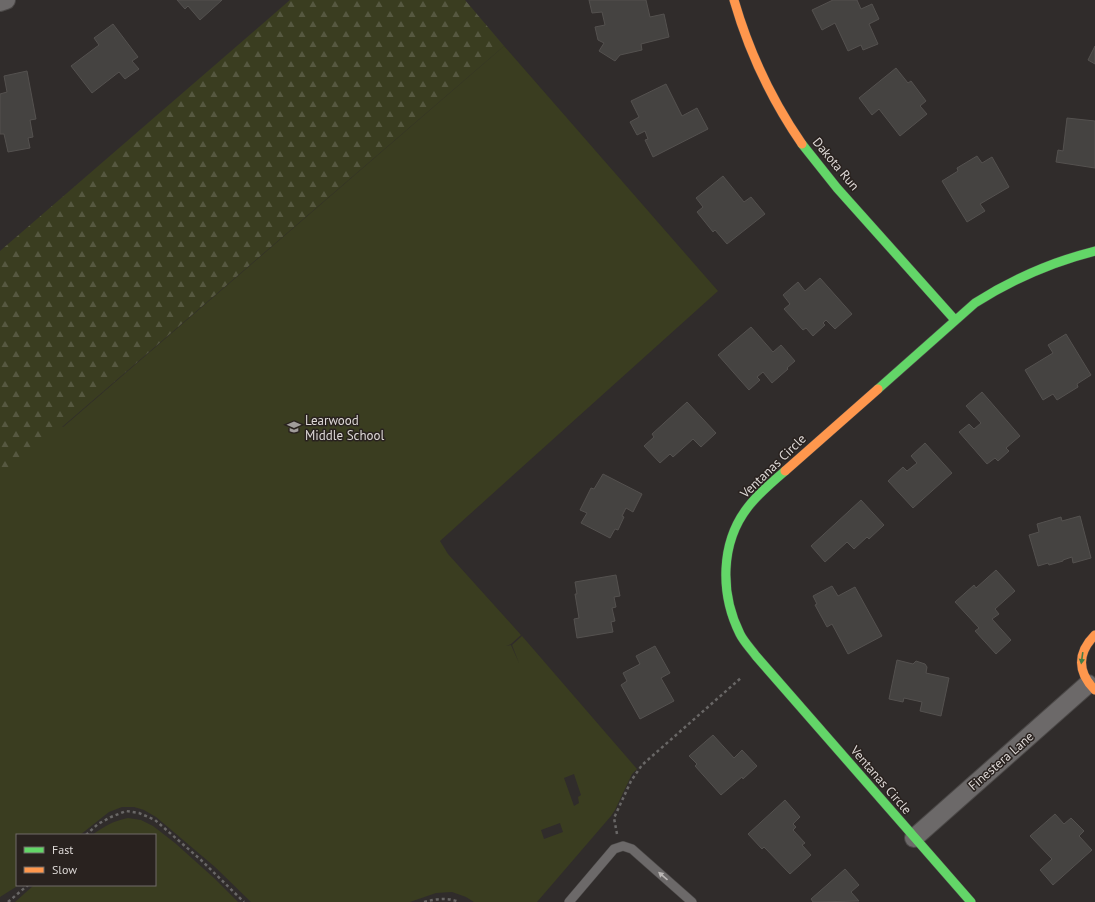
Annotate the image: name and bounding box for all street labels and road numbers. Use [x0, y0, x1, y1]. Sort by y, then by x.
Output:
street label: Dakota Run [809, 134, 863, 194]
street label: Ventanas Circle [736, 430, 810, 502]
street label: Finestera Lane [965, 728, 1037, 794]
street label: Ventanas Circle [846, 741, 915, 818]

